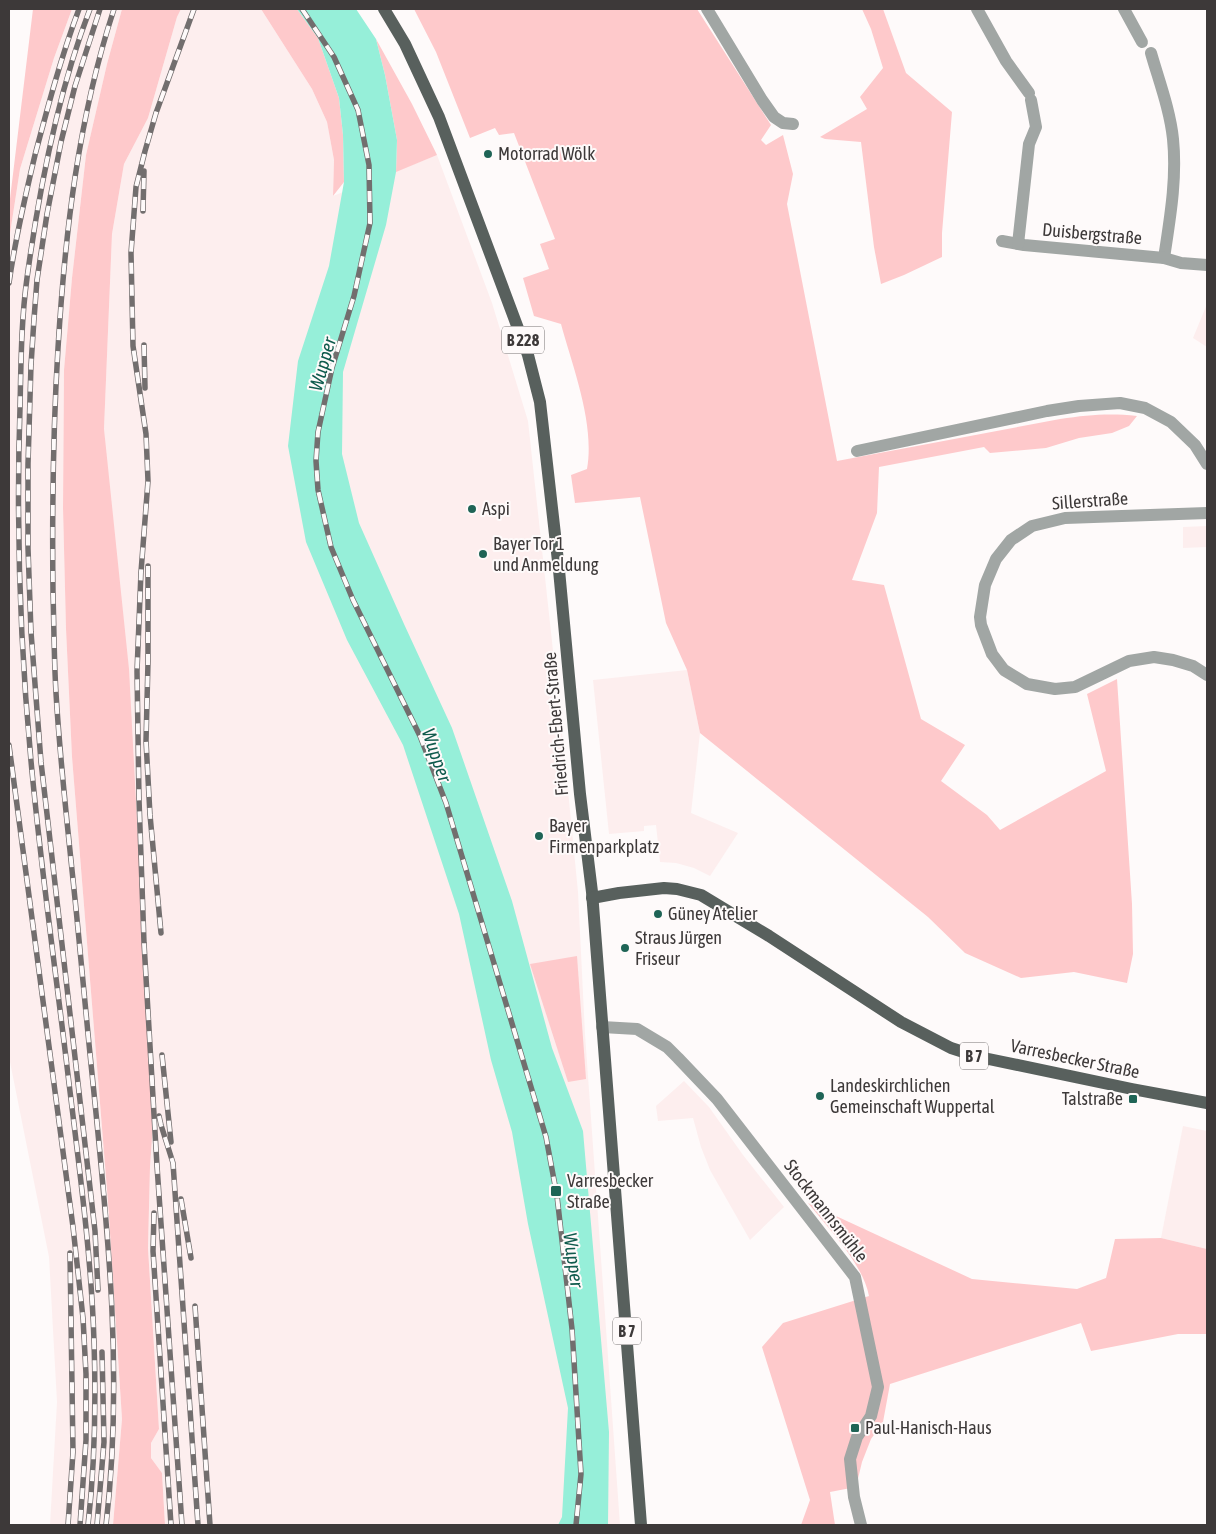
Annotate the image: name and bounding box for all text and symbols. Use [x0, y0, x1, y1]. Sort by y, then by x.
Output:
place label: Motorrad Wölk [498, 143, 595, 164]
marker: Motorrad Wölk [482, 148, 494, 160]
street label: Duisbergstraße [1041, 219, 1143, 248]
road number: B 228 [502, 326, 544, 354]
water label: Wupper [304, 333, 341, 393]
street label: Sillerstraße [1051, 487, 1129, 514]
place label: Aspi [482, 498, 510, 519]
marker: Aspi [466, 503, 478, 515]
place label: Bayer Tor 1 und Anmeldung [493, 533, 599, 575]
marker: Bayer Tor 1 und Anmeldung [477, 548, 489, 560]
street label: Friedrich-Ebert-Straße [539, 651, 572, 797]
water label: Wupper [418, 725, 457, 786]
place label: Bayer Firmenparkplatz [549, 815, 660, 857]
marker: Bayer Firmenparkplatz [533, 830, 545, 842]
place label: Güney Atelier [668, 903, 758, 924]
marker: Güney Atelier [652, 908, 664, 920]
place label: Straus Jürgen Friseur [635, 927, 722, 969]
marker: Straus Jürgen Friseur [619, 942, 631, 954]
street label: Varresbecker Straße [1009, 1035, 1141, 1082]
road number: B 7 [960, 1042, 988, 1070]
place label: Landeskirchlichen Gemeinschaft Wuppertal [830, 1075, 995, 1117]
place label: Talstraße [1062, 1088, 1123, 1109]
marker: Landeskirchlichen Gemeinschaft Wuppertal [814, 1090, 826, 1102]
marker: Talstraße [1127, 1093, 1139, 1105]
street label: Stockmannsmühle [780, 1155, 873, 1266]
place label: Varresbecker Straße [567, 1170, 654, 1212]
marker: Varresbecker Straße [549, 1184, 563, 1198]
water label: Wupper [559, 1231, 589, 1290]
road number: B 7 [613, 1318, 641, 1344]
place label: Paul-Hanisch-Haus [865, 1417, 992, 1438]
marker: Paul-Hanisch-Haus [849, 1422, 861, 1434]

